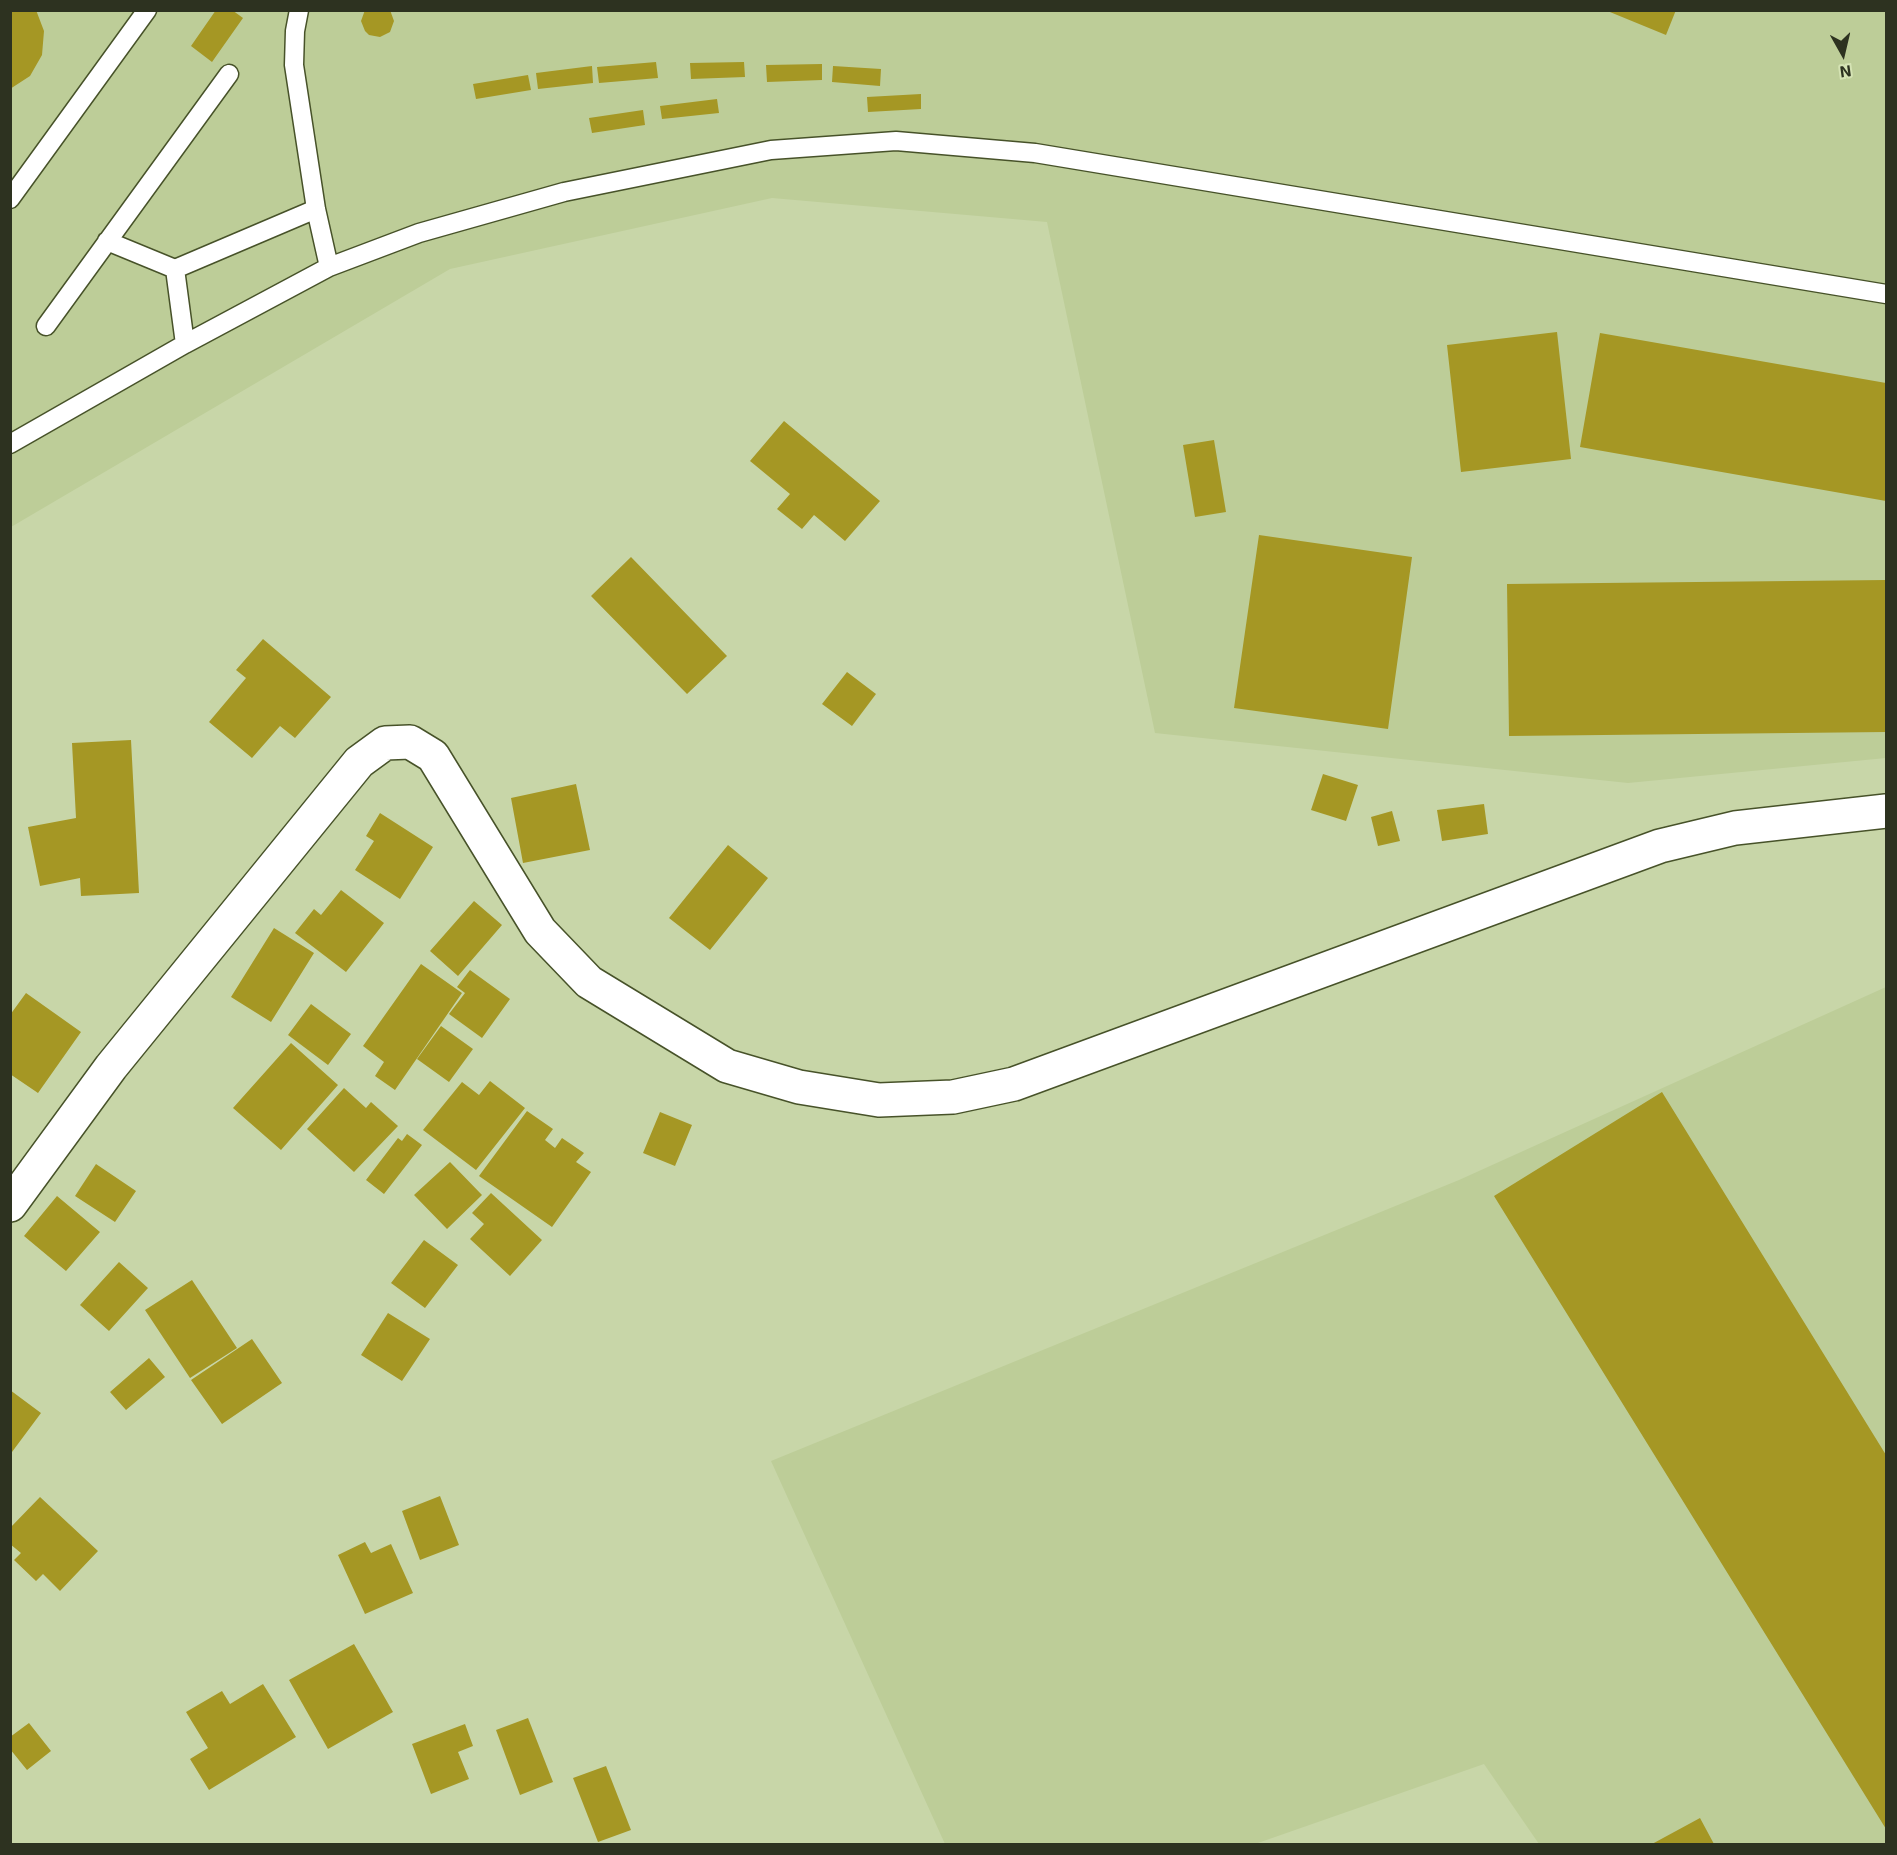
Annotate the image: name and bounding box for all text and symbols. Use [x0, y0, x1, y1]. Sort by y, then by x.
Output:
north arrow [1813, 24, 1873, 84]
text: N [1839, 62, 1853, 83]

